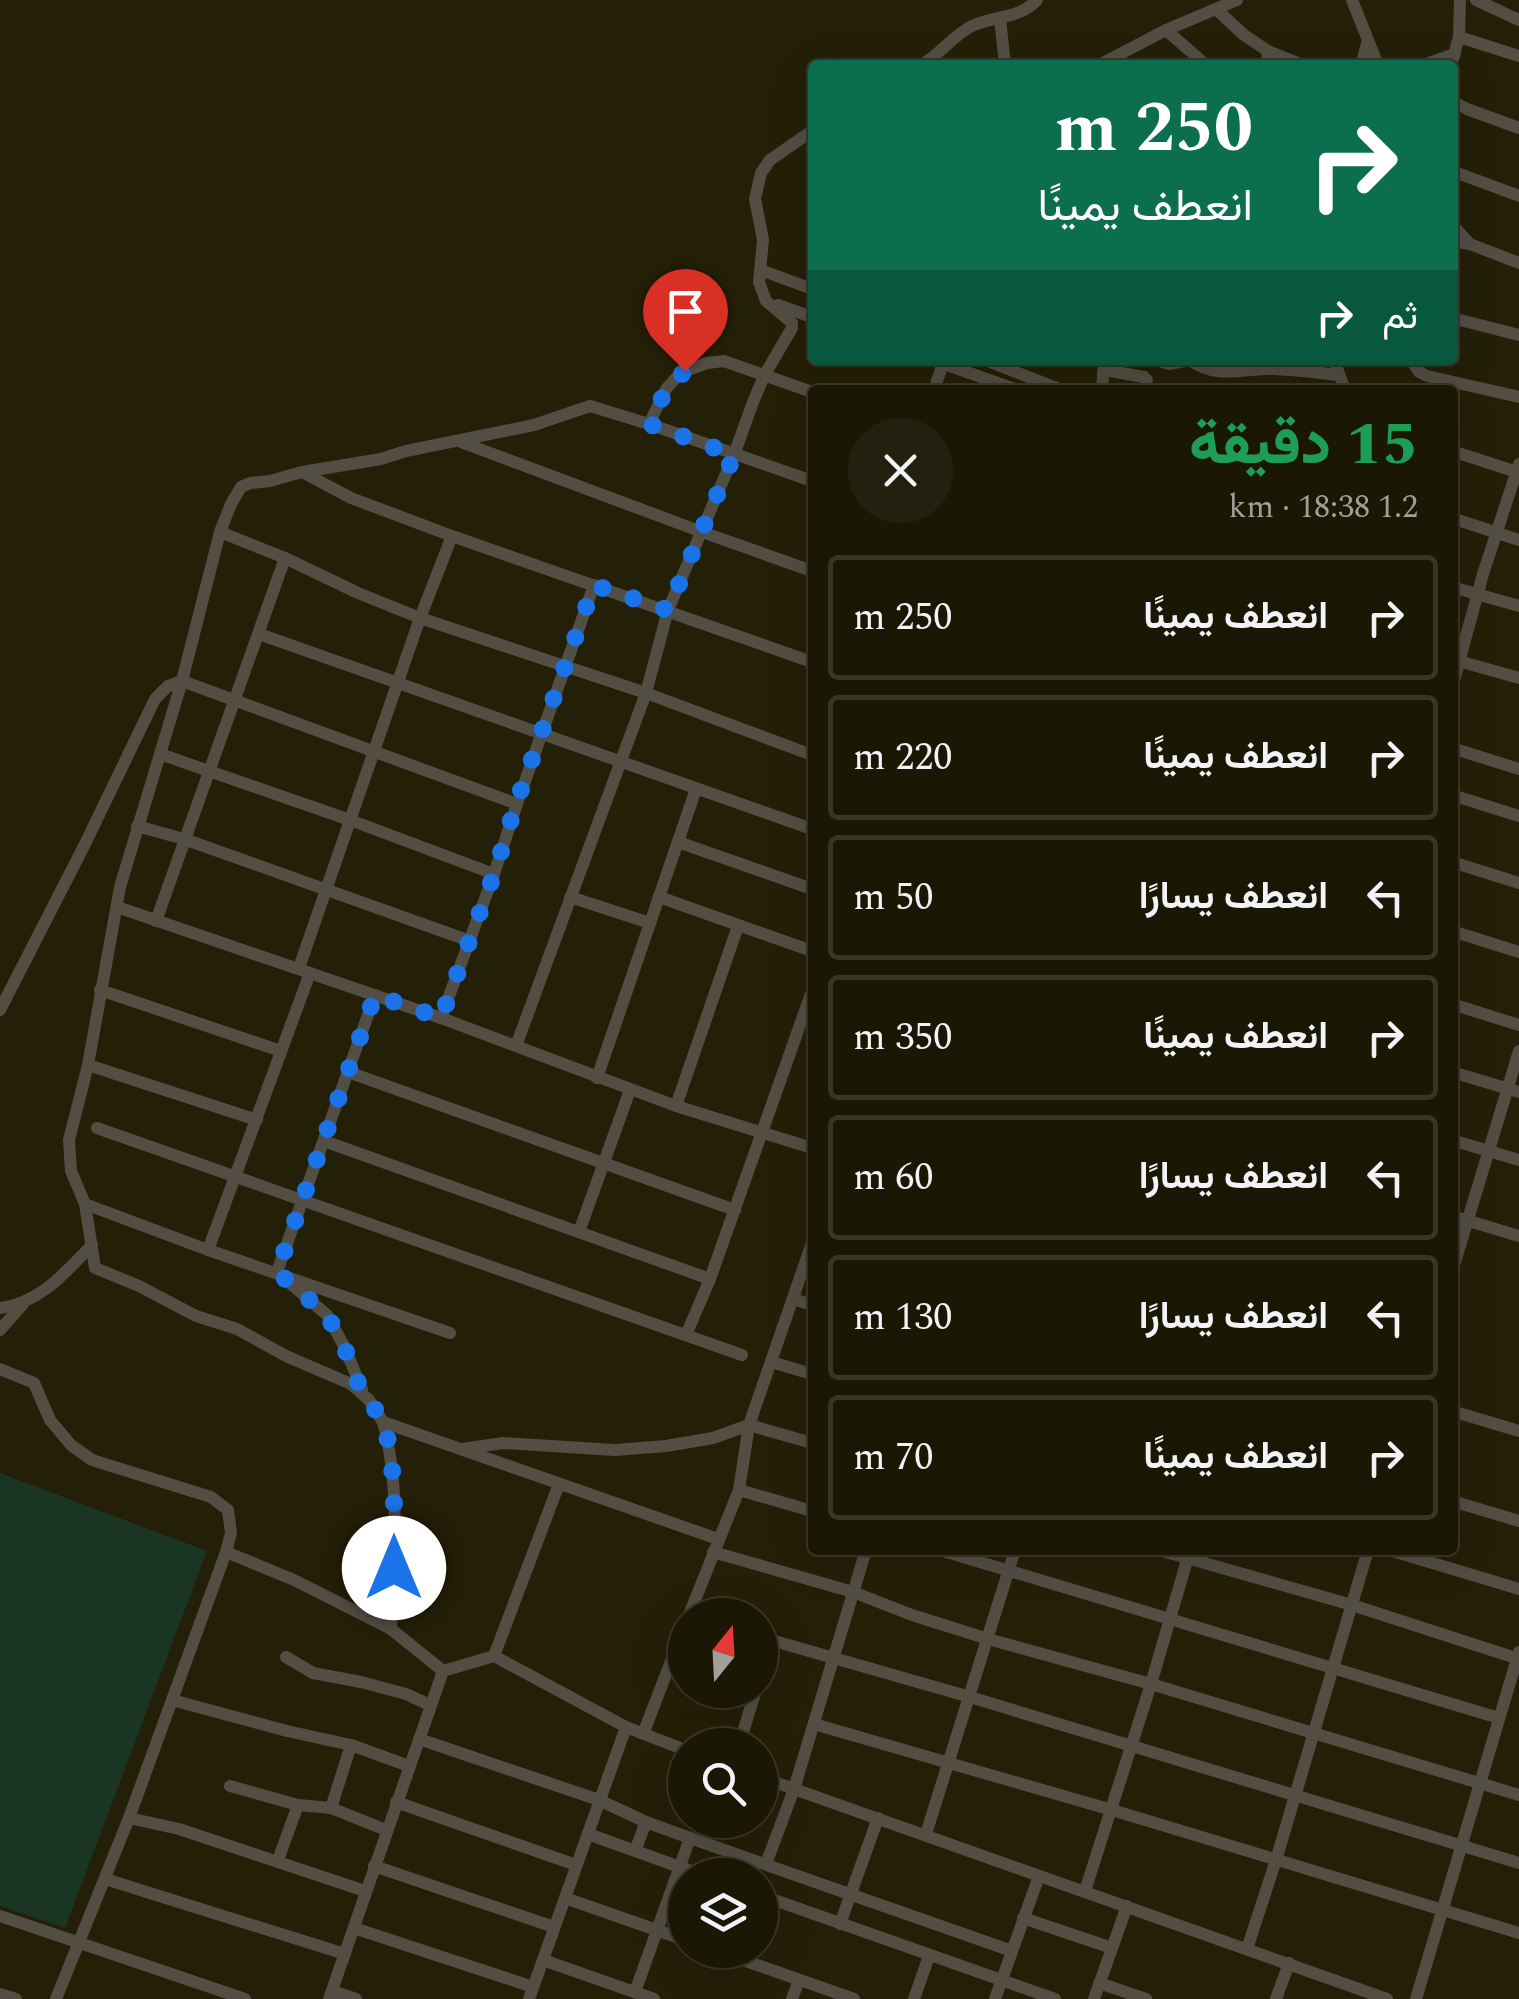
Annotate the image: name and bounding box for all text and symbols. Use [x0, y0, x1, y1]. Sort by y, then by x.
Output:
text: 250 m [1055, 76, 1253, 182]
icon: right [1288, 100, 1418, 230]
text: انعطف يمينًا [1037, 172, 1253, 241]
pin [643, 269, 728, 372]
icon: arrive [658, 284, 713, 339]
text: ثم [1382, 288, 1418, 346]
icon: right [1307, 290, 1362, 345]
text: 15 دقيقة [1189, 399, 1418, 491]
button: close [848, 418, 953, 523]
text: 1.2 km · 18:38 [1229, 483, 1418, 532]
text: انعطف يمينًا [1143, 588, 1328, 646]
text: 250 m [853, 589, 952, 647]
icon: right [1358, 590, 1413, 645]
text: انعطف يمينًا [1143, 728, 1328, 786]
text: 220 m [853, 729, 952, 787]
icon: right [1358, 730, 1413, 785]
text: انعطف يسارًا [1139, 868, 1328, 926]
text: 50 m [853, 869, 933, 927]
icon: left [1358, 870, 1413, 925]
text: انعطف يمينًا [1143, 1008, 1328, 1066]
text: 350 m [853, 1009, 952, 1067]
icon: right [1358, 1010, 1413, 1065]
text: انعطف يسارًا [1139, 1148, 1328, 1206]
text: 60 m [853, 1149, 933, 1207]
icon: left [1358, 1150, 1413, 1205]
text: انعطف يسارًا [1139, 1288, 1328, 1346]
text: 130 m [853, 1289, 952, 1347]
icon: left [1358, 1290, 1413, 1345]
text: انعطف يمينًا [1143, 1428, 1328, 1486]
text: 70 m [853, 1429, 933, 1487]
icon: right [1358, 1430, 1413, 1485]
position arrow [342, 1516, 446, 1620]
north arrow [668, 1598, 778, 1708]
map controls [668, 1598, 778, 1968]
button: search [668, 1728, 778, 1838]
button: layers [668, 1858, 778, 1968]

